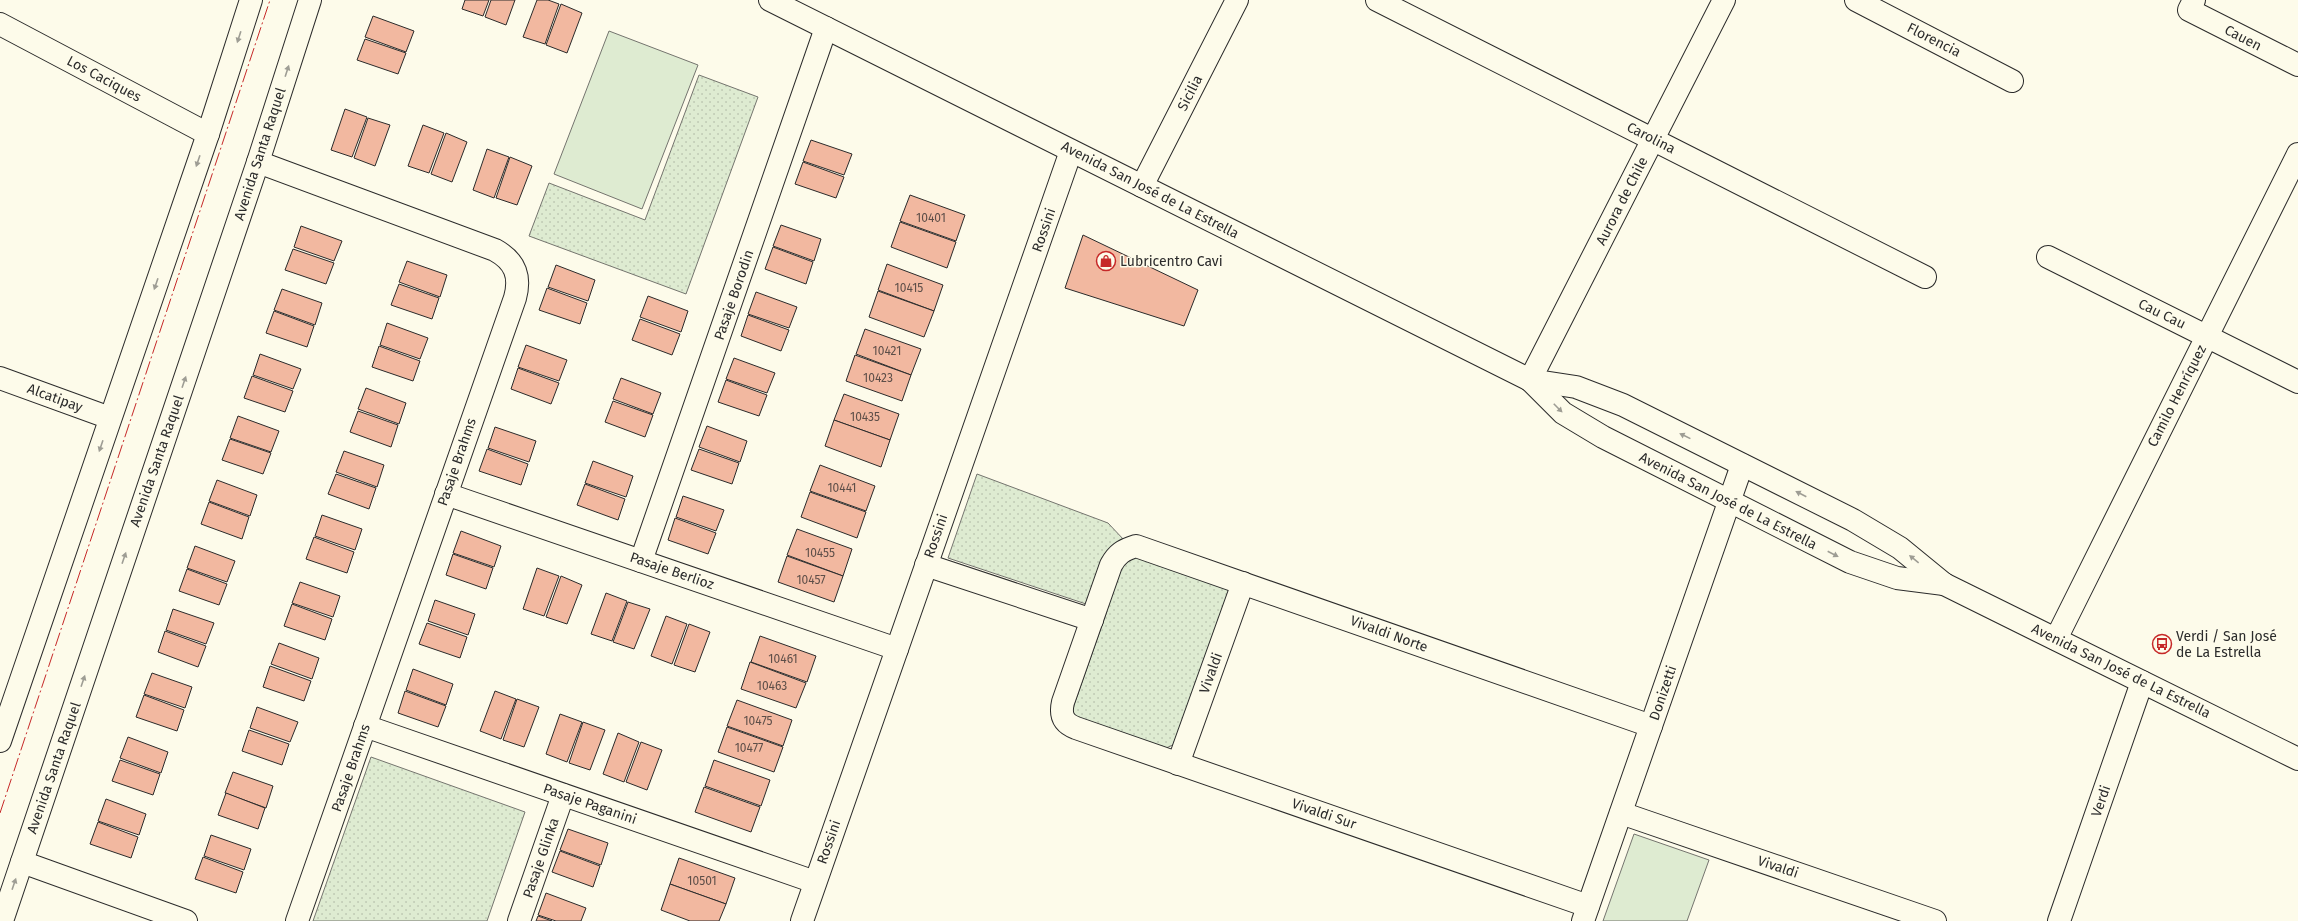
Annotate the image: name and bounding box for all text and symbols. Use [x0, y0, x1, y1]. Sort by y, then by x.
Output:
street label: Florencia [1904, 19, 1964, 61]
street label: Cauen [2222, 22, 2264, 54]
one-way arrow [236, 31, 242, 43]
street label: Los Caciques [64, 52, 144, 106]
one-way arrow [284, 65, 290, 77]
street label: Sicilia [1174, 72, 1206, 114]
street label: Avenida Santa Raquel [231, 86, 289, 222]
street label: Carolina [1624, 119, 1678, 157]
street label: Avenida San José de La Estrella [1058, 138, 1242, 242]
street label: Aurora de Chile [1592, 154, 1652, 248]
one-way arrow [195, 155, 201, 167]
street label: Rossini [1029, 206, 1059, 254]
house number: 10401 [916, 211, 946, 225]
street label: Pasaje Borodin [711, 248, 757, 342]
shop icon: Lubricentro Cavi [1095, 250, 1117, 272]
place label: Lubricentro Cavi [1120, 253, 1223, 270]
one-way arrow [153, 278, 159, 290]
house number: 10415 [895, 281, 923, 295]
street label: Cau Cau [2136, 295, 2188, 333]
street label: Camilo Henríquez [2144, 342, 2210, 450]
house number: 10421 [873, 344, 901, 358]
house number: 10423 [863, 371, 893, 385]
one-way arrow [181, 376, 187, 388]
street label: Alcatipay [25, 380, 85, 416]
street label: Avenida Santa Raquel [126, 393, 188, 529]
one-way arrow [1553, 403, 1563, 413]
house number: 10435 [850, 410, 880, 424]
street label: Pasaje Brahms [434, 415, 480, 508]
one-way arrow [1679, 433, 1691, 440]
one-way arrow [97, 441, 103, 453]
street label: Avenida San José de La Estrella [1636, 449, 1820, 553]
house number: 10441 [827, 481, 857, 495]
one-way arrow [1796, 491, 1807, 497]
street label: Rossini [921, 512, 951, 560]
house number: 10455 [805, 546, 835, 560]
street label: Pasaje Berlioz [628, 549, 716, 593]
one-way arrow [1827, 550, 1839, 557]
one-way arrow [122, 552, 128, 564]
one-way arrow [1908, 555, 1919, 564]
house number: 10457 [796, 573, 826, 587]
street label: Vivaldi Norte [1348, 612, 1430, 656]
street label: Avenida San José de La Estrella [2029, 620, 2213, 722]
place label: Verdi / San José de La Estrella [2176, 628, 2277, 661]
bus stop icon: Verdi / San José de La Estrella [2151, 633, 2173, 655]
street label: Vivaldi [1196, 650, 1226, 696]
house number: 10461 [768, 652, 798, 666]
street label: Donizetti [1646, 663, 1680, 723]
one-way arrow [80, 675, 86, 687]
house number: 10463 [757, 679, 787, 693]
street label: Avenida Santa Raquel [23, 700, 85, 836]
house number: 10475 [743, 714, 773, 728]
street label: Pasaje Brahms [328, 721, 374, 814]
house number: 10477 [735, 741, 763, 755]
street label: Pasaje Paganini [541, 780, 639, 828]
street label: Verdi [2088, 783, 2114, 819]
street label: Vivaldi Sur [1289, 795, 1359, 833]
street label: Pasaje Glinka [519, 816, 563, 900]
street label: Rossini [814, 818, 844, 866]
street label: Vivaldi [1755, 852, 1801, 882]
house number: 10501 [687, 874, 717, 888]
one-way arrow [12, 878, 18, 890]

